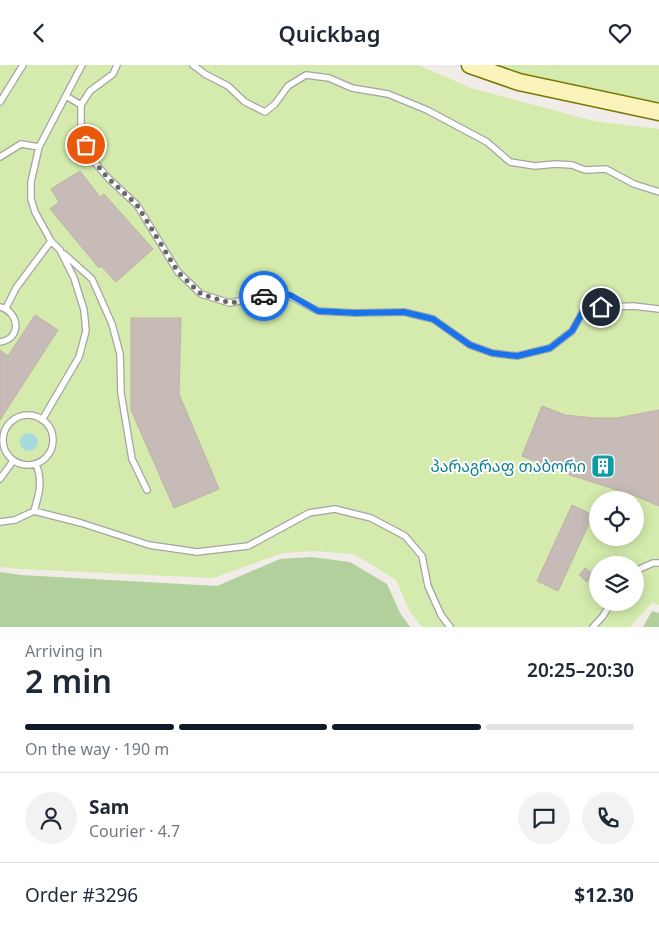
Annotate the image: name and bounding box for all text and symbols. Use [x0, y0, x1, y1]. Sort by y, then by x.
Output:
text: Quickbag [279, 18, 380, 48]
icon: back [25, 19, 53, 47]
icon: heart [606, 19, 634, 47]
pin [65, 124, 107, 166]
icon: bag [72, 131, 100, 159]
courier [239, 271, 289, 321]
icon: car [250, 282, 278, 310]
pin [580, 286, 622, 328]
icon: home [587, 293, 615, 321]
building icon: პარაგრაფ თაბორი [590, 453, 616, 479]
place label: პარაგრაფ თაბორი [431, 455, 586, 477]
map controls [589, 491, 644, 611]
button: locate [589, 491, 644, 546]
button: layers [589, 556, 644, 611]
text: Arriving in [25, 640, 103, 662]
text: 20:25–20:30 [527, 657, 634, 683]
text: 2 min [25, 659, 112, 702]
text: On the way · 190 m [25, 738, 169, 760]
button: person [25, 792, 77, 844]
button: chat [518, 792, 570, 844]
button: phone [582, 792, 634, 844]
text: Sam [89, 794, 129, 820]
text: Courier · 4.7 [89, 820, 180, 842]
text: Order #3296 [25, 882, 138, 908]
text: $12.30 [574, 882, 634, 908]

